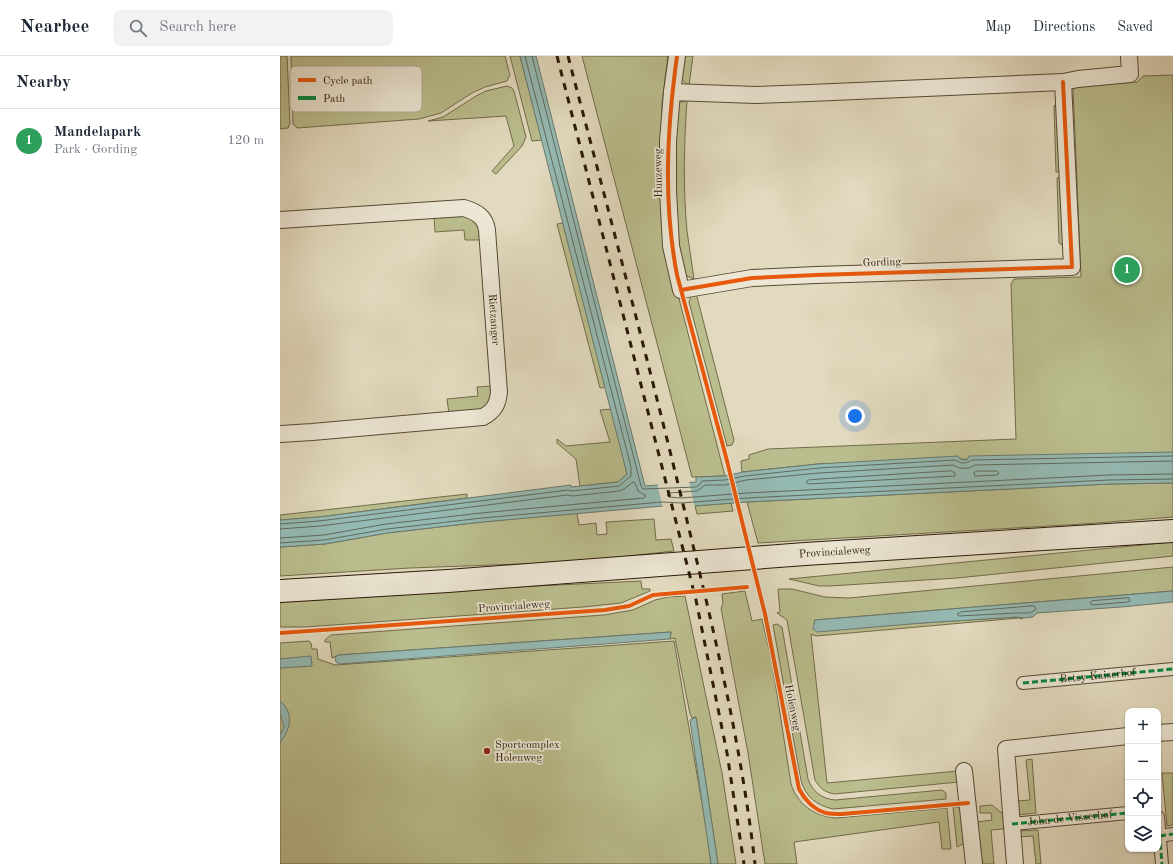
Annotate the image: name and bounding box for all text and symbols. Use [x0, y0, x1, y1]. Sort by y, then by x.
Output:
search box [113, 10, 393, 46]
icon: search [127, 17, 149, 39]
text: Nearbee [20, 18, 89, 37]
text: Search here [159, 20, 236, 35]
text: Map [985, 20, 1011, 34]
text: Directions [1033, 20, 1095, 34]
text: Saved [1117, 20, 1153, 34]
legend [290, 66, 422, 112]
text: Nearby [16, 74, 71, 91]
text: Cycle path [323, 76, 373, 87]
text: Path [323, 94, 345, 105]
text: Mandelapark [54, 125, 141, 140]
text: 1 [25, 134, 33, 147]
text: 120 m [227, 134, 264, 147]
text: Park · Gording [54, 143, 137, 156]
street label: Hunzeweg [653, 148, 665, 198]
pin: 1 [1114, 255, 1140, 285]
street label: Gording [863, 257, 901, 269]
street label: Rietzanger [486, 293, 501, 346]
your location [845, 406, 865, 426]
street label: Provincialeweg [798, 544, 871, 560]
street label: Provincialeweg [478, 599, 550, 615]
street label: Betsy Kaiserhof [1059, 667, 1137, 685]
street label: Holenweg [782, 684, 802, 732]
map controls [1125, 708, 1161, 852]
button: + [1125, 708, 1161, 744]
place label: Sportcomplex Holenweg [495, 740, 560, 764]
button: − [1125, 744, 1161, 780]
marker: Sportcomplex Holenweg [482, 746, 492, 756]
button: locate [1125, 780, 1161, 816]
street label: John de Visserhof [1027, 809, 1113, 828]
button: layers [1125, 816, 1161, 852]

